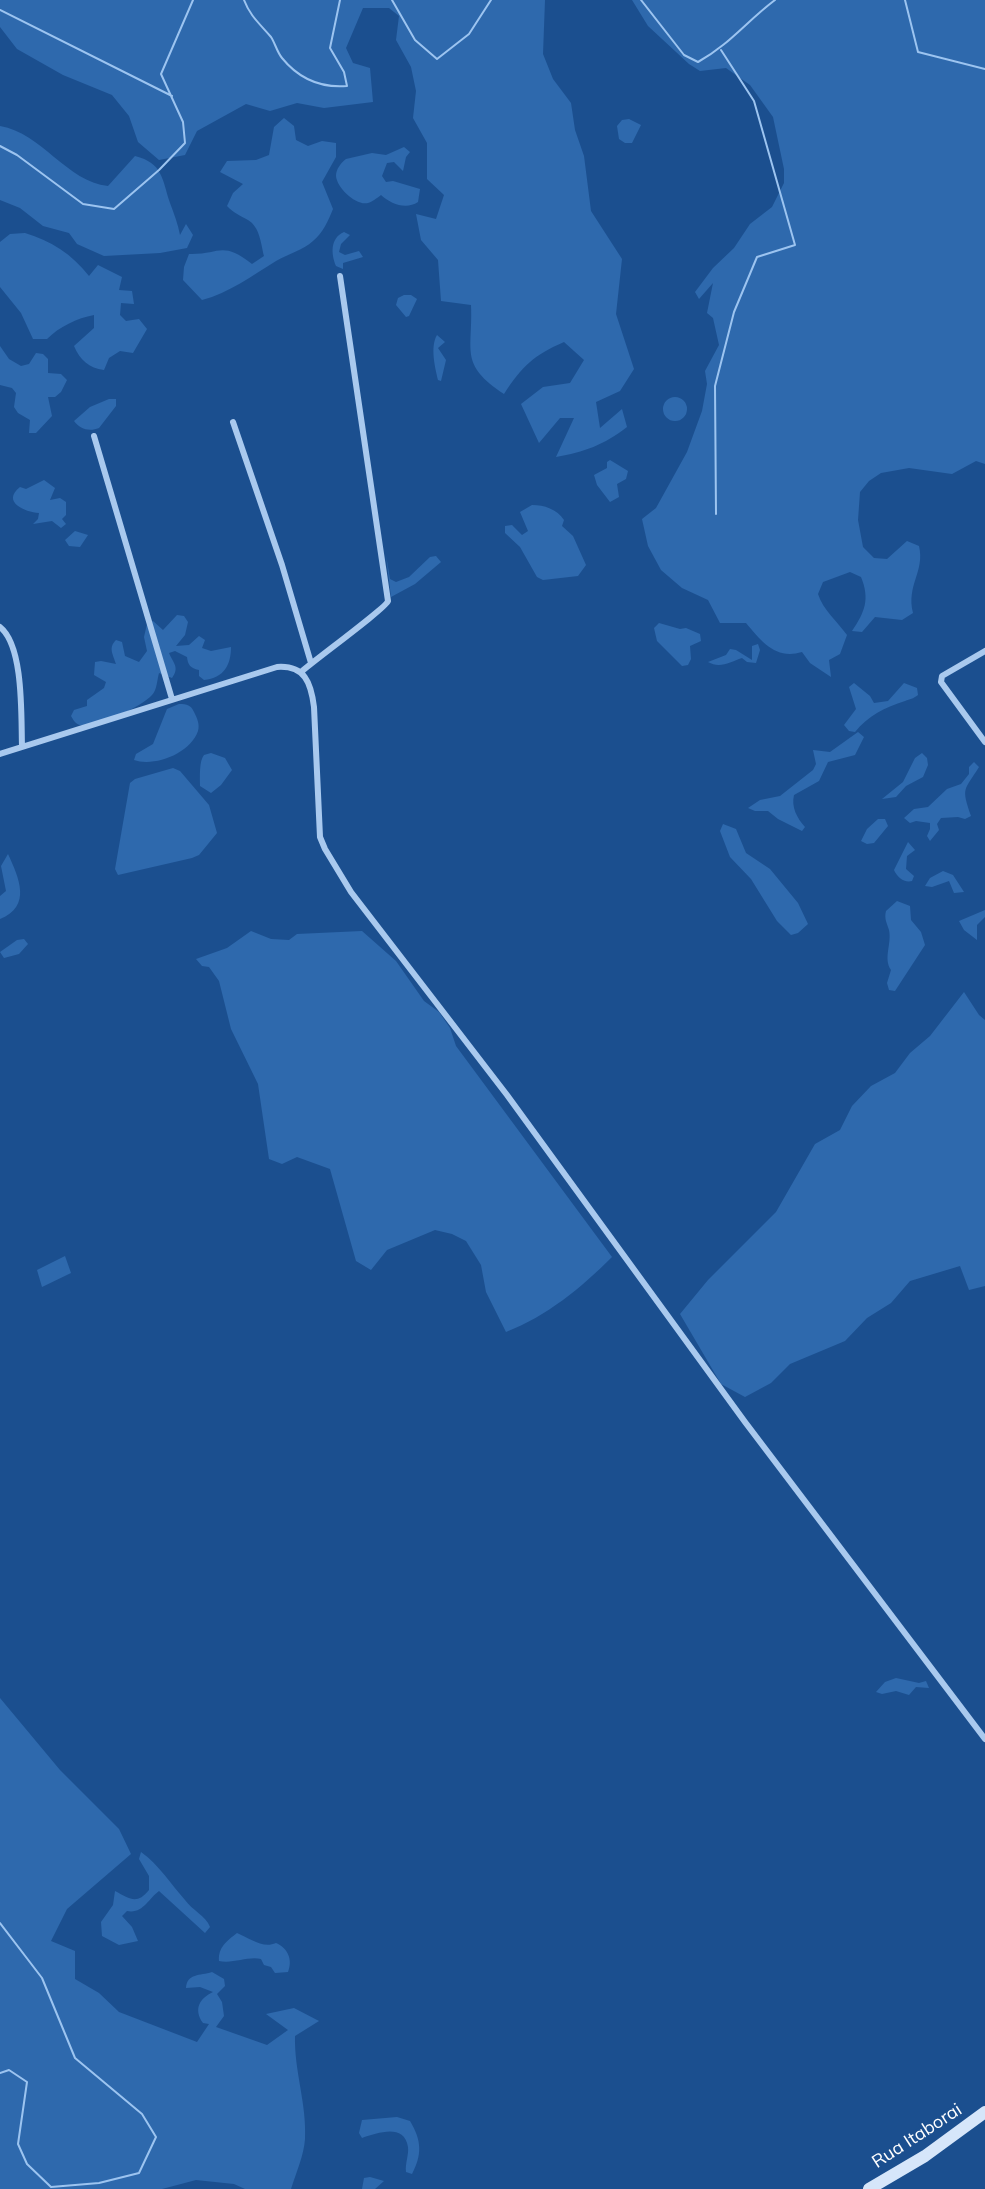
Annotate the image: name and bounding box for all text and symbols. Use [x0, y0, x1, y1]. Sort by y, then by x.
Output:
street label: Rua Itaborai [868, 2099, 966, 2173]

